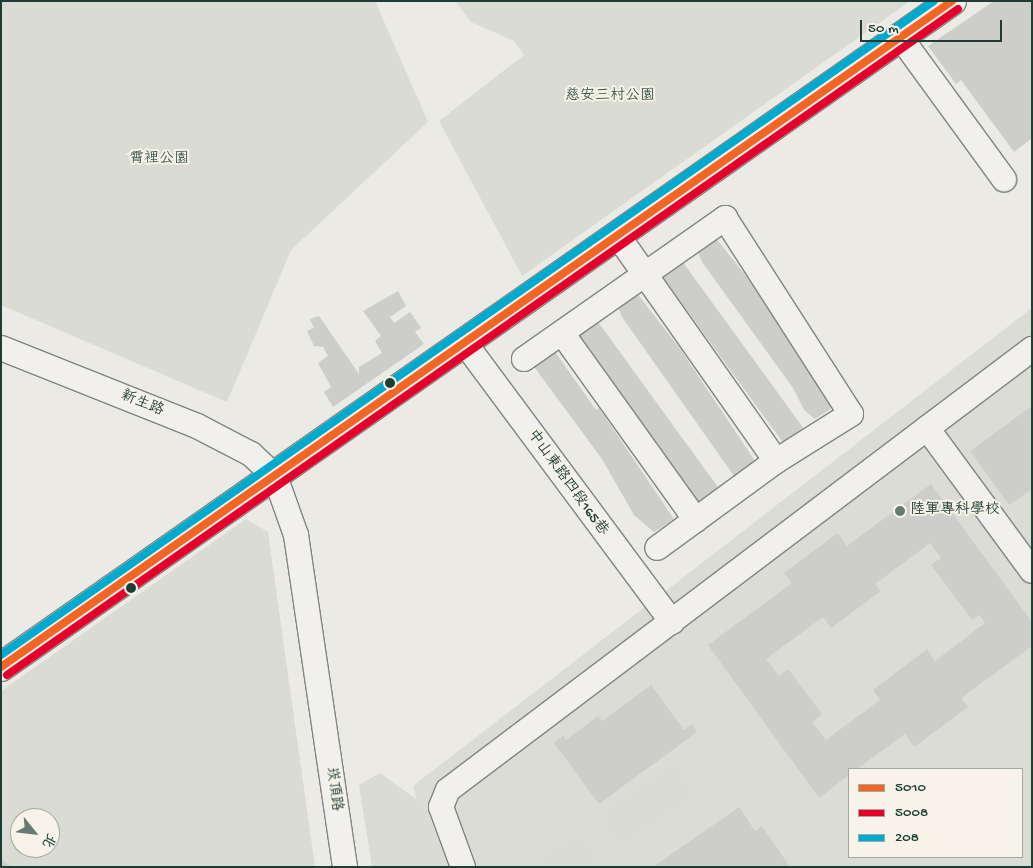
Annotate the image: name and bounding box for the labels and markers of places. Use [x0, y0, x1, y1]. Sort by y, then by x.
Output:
unlabelled marker [385, 378, 395, 388]
place label: 陸軍專科學校 [910, 502, 1000, 520]
marker: 陸軍專科學校 [894, 505, 906, 517]
unlabelled marker [126, 583, 136, 593]

